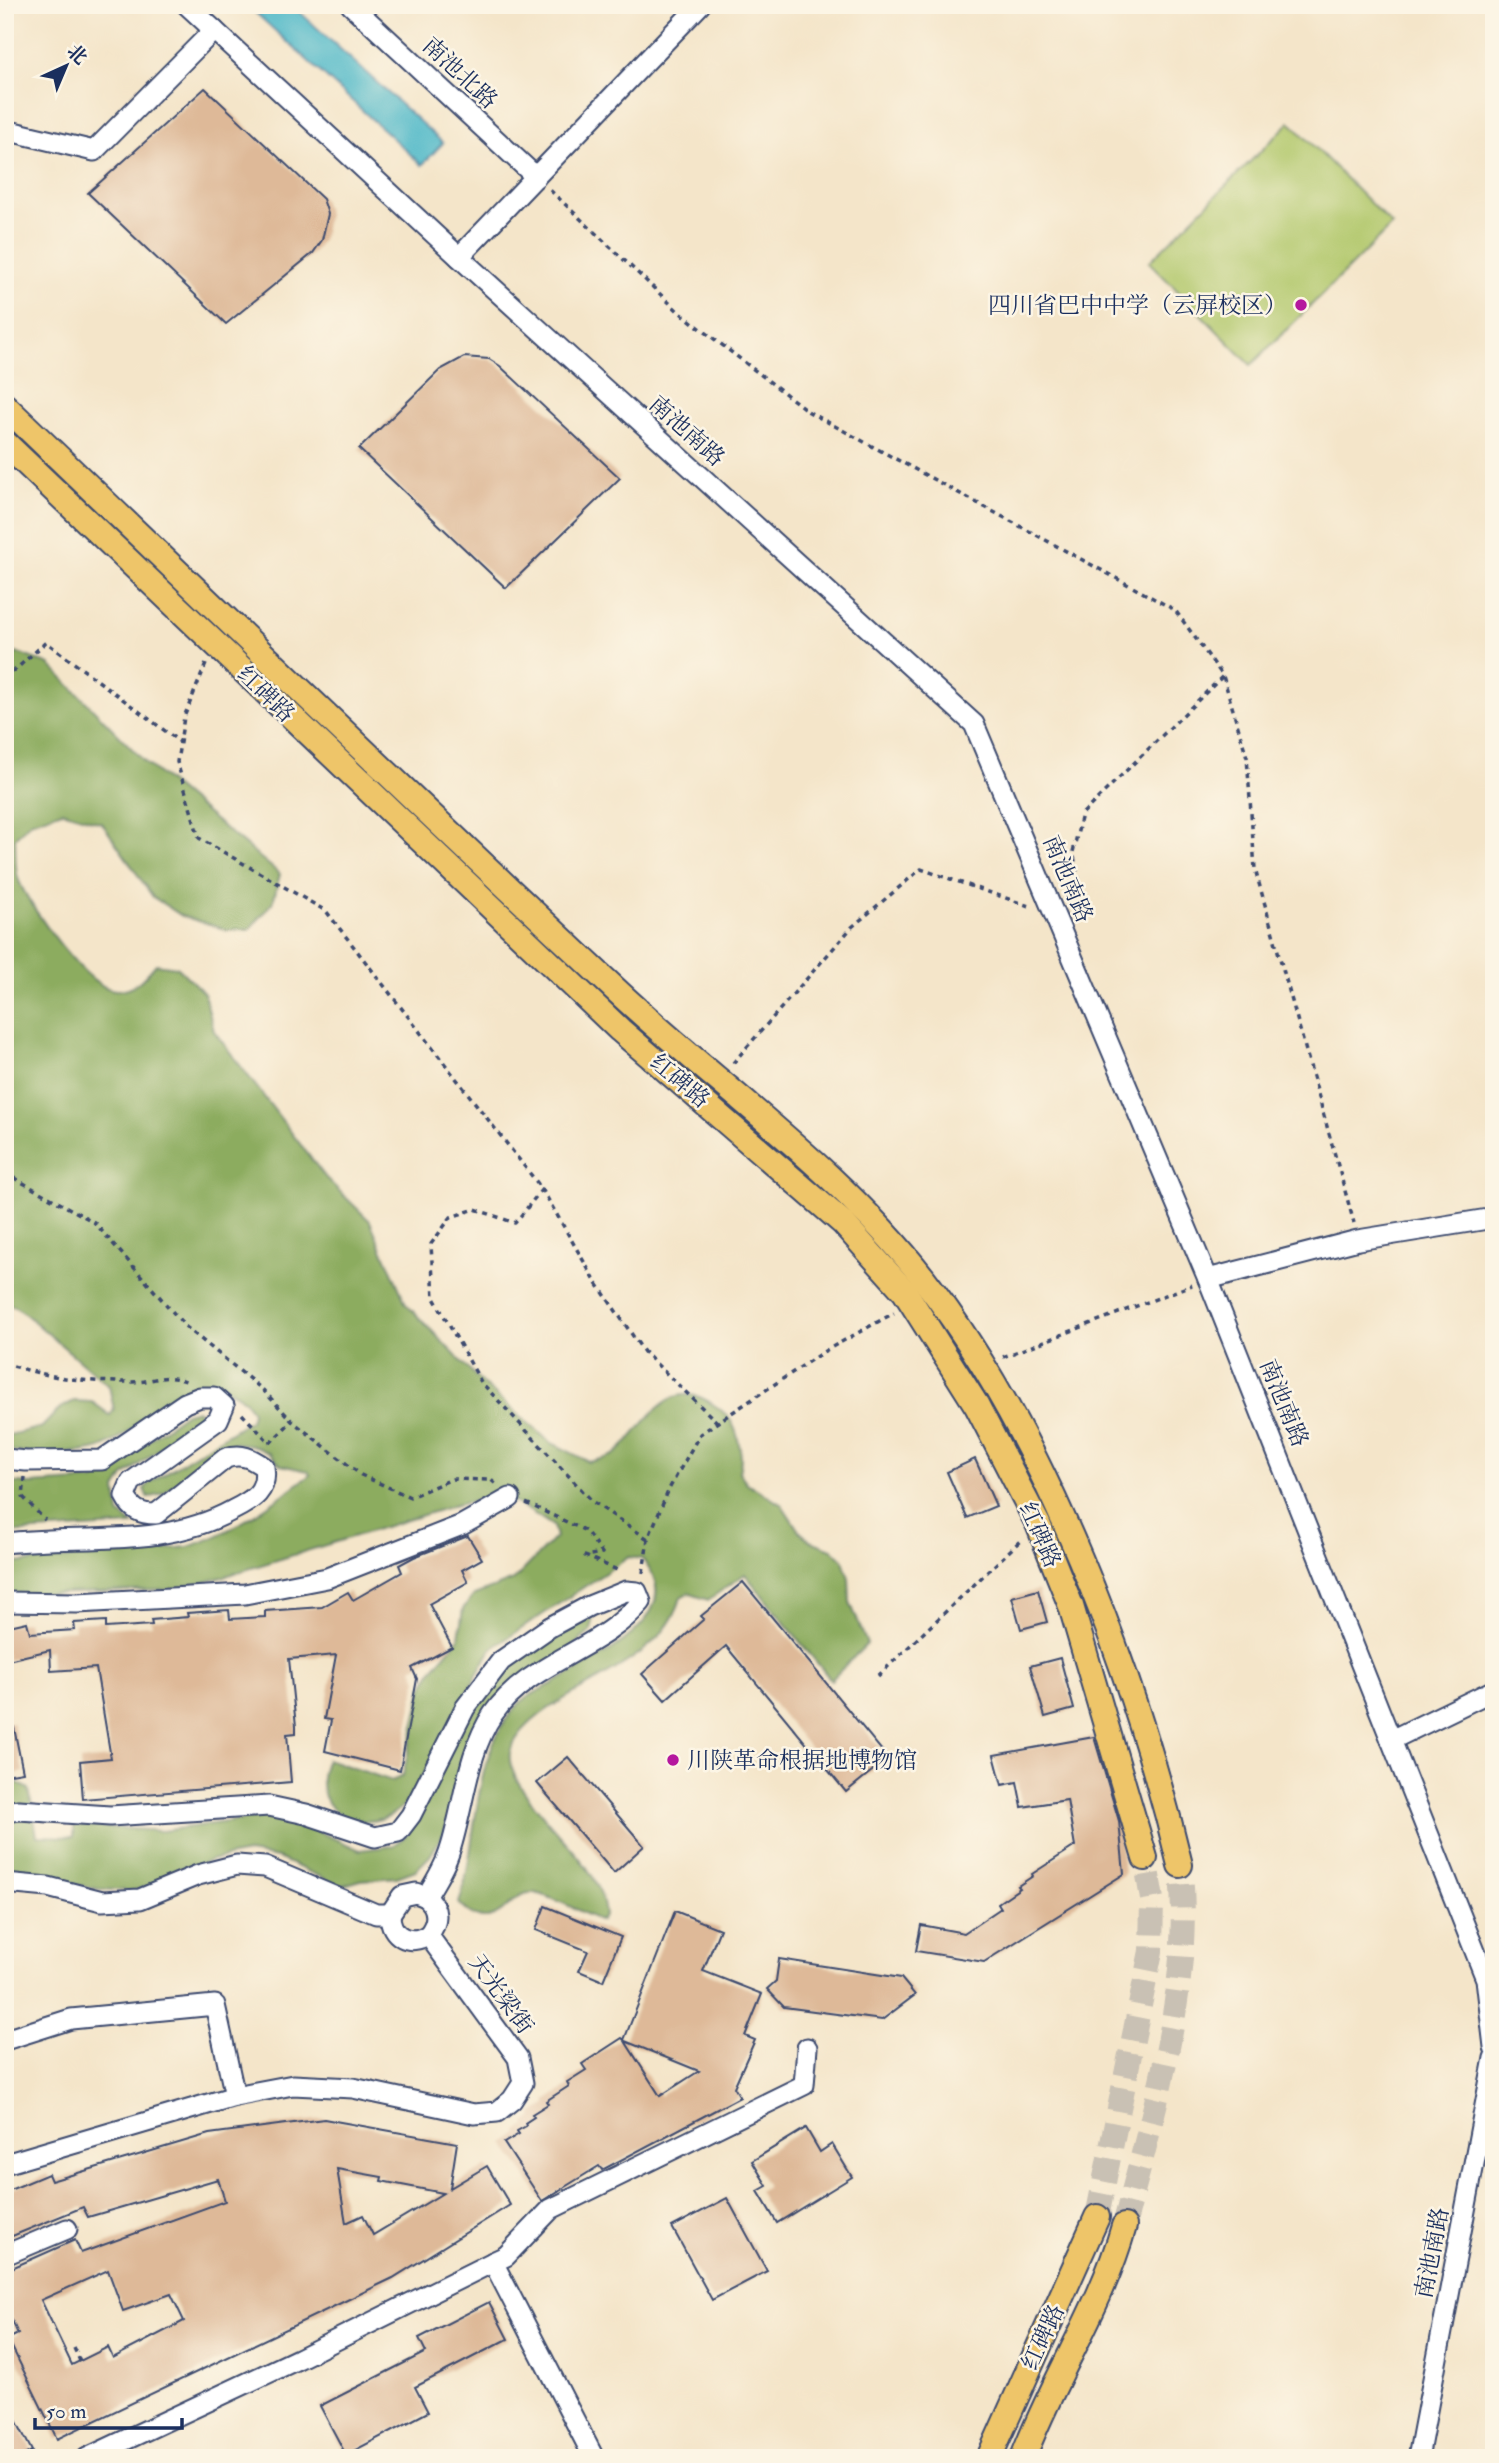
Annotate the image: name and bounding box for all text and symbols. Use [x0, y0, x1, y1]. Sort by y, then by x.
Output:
street label: 南池北路 [416, 31, 504, 115]
north arrow [32, 32, 102, 102]
text: 北 [62, 39, 92, 70]
place label: 四川省巴中中学（云屏校区） [988, 291, 1287, 320]
marker: 四川省巴中中学（云屏校区） [1293, 297, 1309, 313]
street label: 南池南路 [643, 389, 731, 473]
street label: 红碑路 [231, 660, 301, 728]
street label: 南池南路 [1037, 831, 1099, 927]
street label: 红碑路 [644, 1048, 716, 1114]
street label: 南池南路 [1253, 1355, 1315, 1451]
street label: 红碑路 [1013, 1498, 1067, 1572]
place label: 川陕革命根据地博物馆 [687, 1746, 917, 1775]
marker: 川陕革命根据地博物馆 [665, 1752, 681, 1768]
street label: 天光梁街 [462, 1948, 540, 2040]
street label: 南池南路 [1409, 2205, 1455, 2301]
street label: 红碑路 [1015, 2300, 1071, 2374]
scale bar [35, 2386, 182, 2430]
text: 50 m [46, 2398, 87, 2425]

